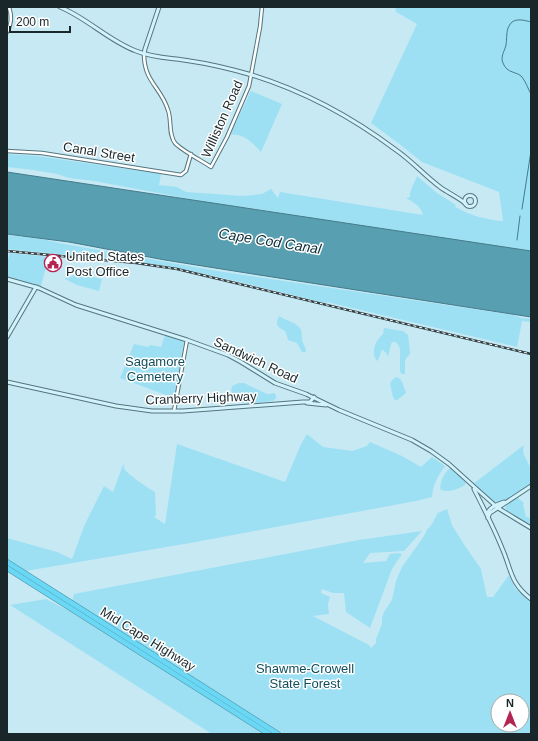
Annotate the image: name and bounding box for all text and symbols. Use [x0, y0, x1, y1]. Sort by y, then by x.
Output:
scale bar [10, 8, 70, 34]
text: 200 m [16, 15, 49, 29]
street label: Williston Road [198, 78, 246, 160]
street label: Canal Street [62, 139, 136, 165]
water label: Cape Cod Canal [218, 225, 323, 257]
place label: United States Post Office [66, 249, 145, 279]
public building icon: United States Post Office [43, 253, 63, 273]
street label: Sandwich Road [212, 334, 300, 386]
park label: Sagamore Cemetery [125, 354, 185, 384]
street label: Cranberry Highway [145, 389, 257, 407]
street label: Mid Cape Highway [98, 604, 199, 675]
park label: Shawme-Crowell State Forest [256, 661, 354, 691]
north arrow [490, 693, 530, 733]
text: N [506, 697, 514, 709]

